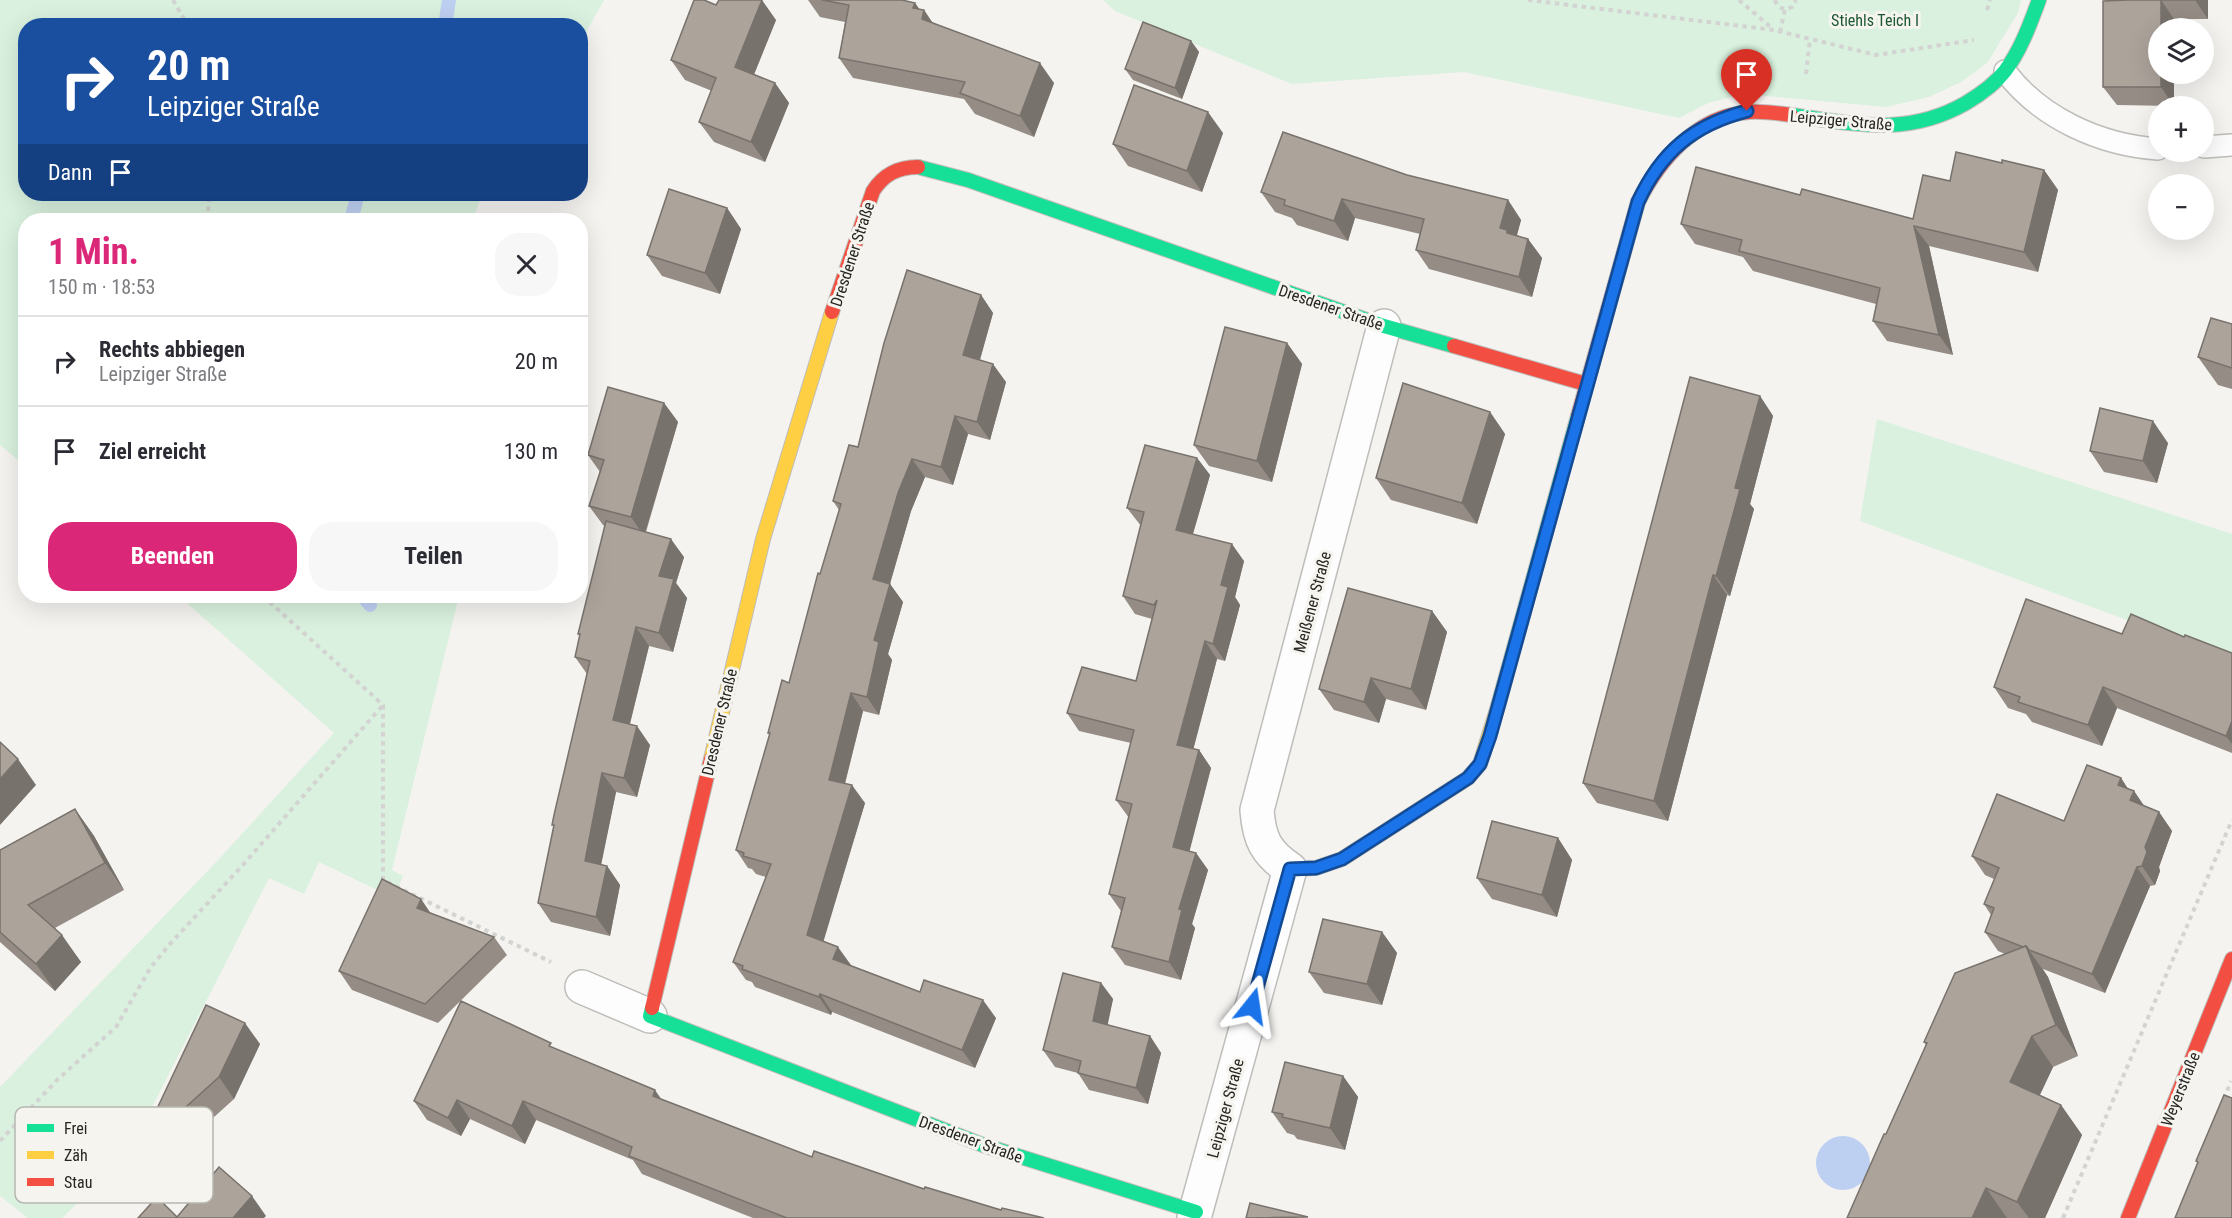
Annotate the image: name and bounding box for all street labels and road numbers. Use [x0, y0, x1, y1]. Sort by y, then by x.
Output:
street label: Leipziger Straße [1789, 107, 1893, 134]
street label: Dresdener Straße [827, 199, 878, 309]
street label: Dresdener Straße [1276, 281, 1385, 334]
street label: Meißener Straße [1290, 549, 1335, 655]
street label: Dresdener Straße [698, 667, 741, 777]
street label: Weyerstraße [2157, 1049, 2204, 1129]
street label: Leipziger Straße [1203, 1056, 1248, 1160]
street label: Dresdener Straße [916, 1112, 1025, 1167]

